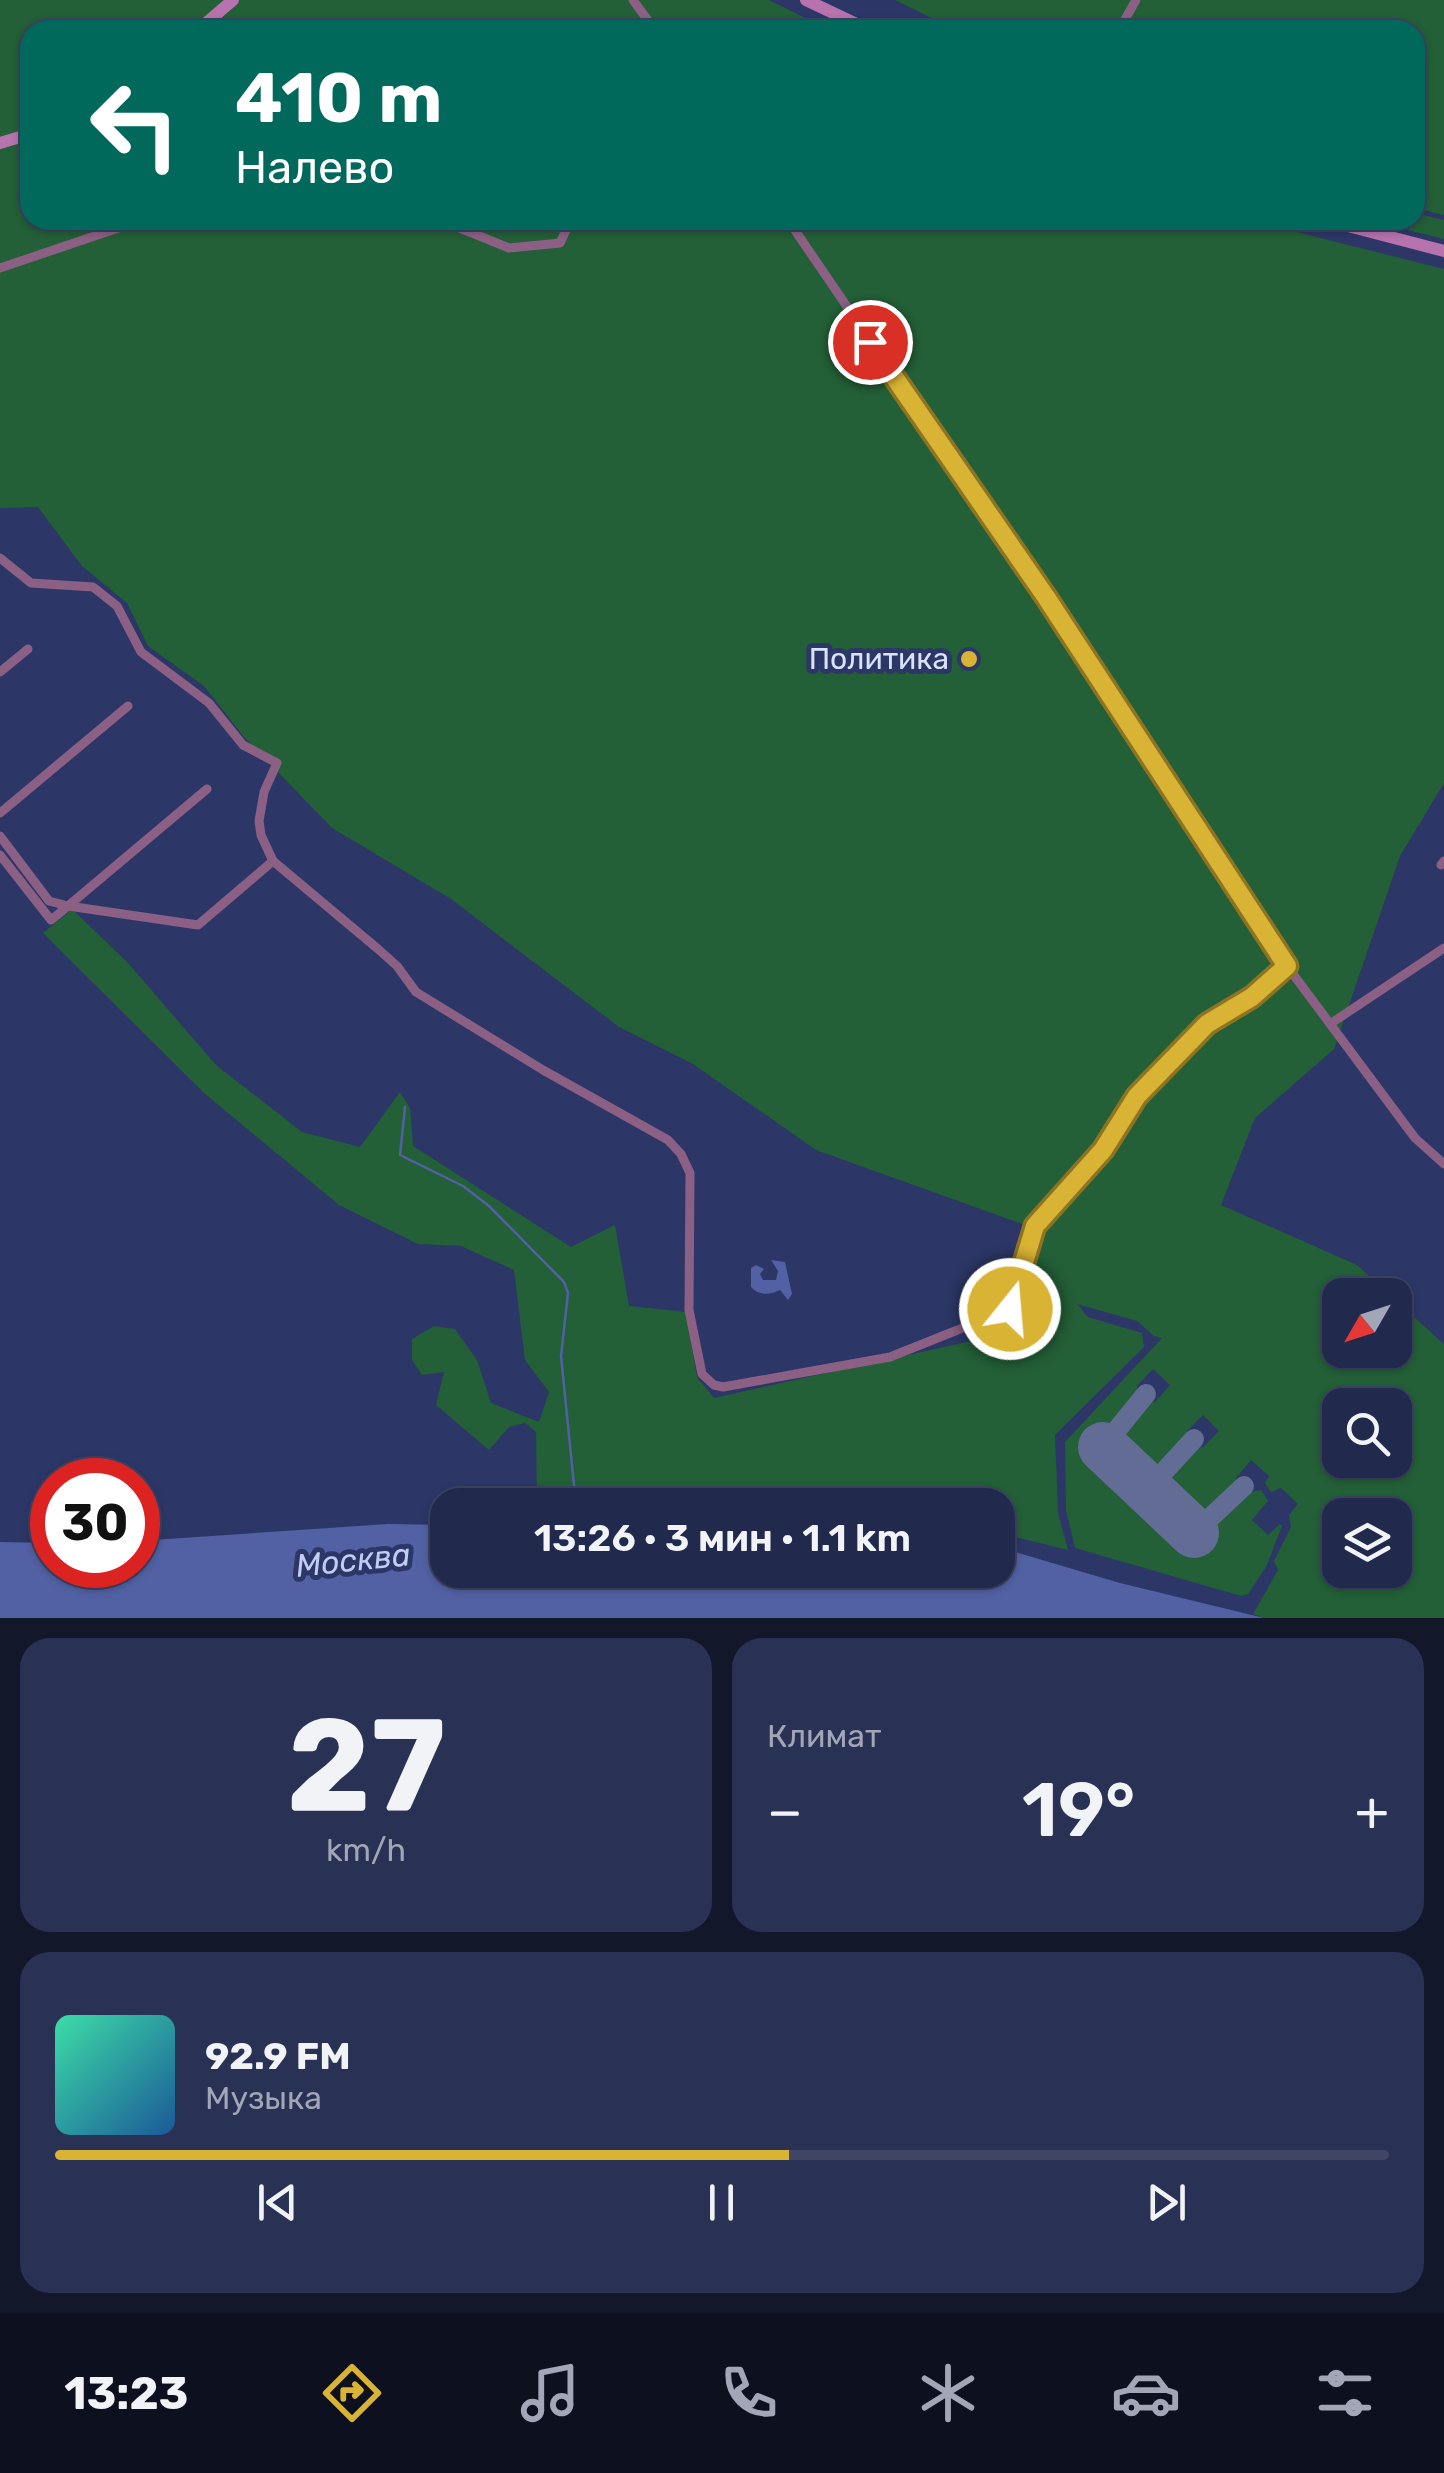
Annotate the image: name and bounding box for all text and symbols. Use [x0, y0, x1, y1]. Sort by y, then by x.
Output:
text: 410 m [235, 57, 443, 140]
icon: left [70, 60, 200, 190]
text: Налево [235, 141, 394, 194]
pin [828, 300, 913, 385]
icon: arrive [843, 315, 898, 370]
place label: Политика [809, 641, 949, 677]
marker: Политика [958, 648, 980, 670]
position arrow [958, 1257, 1062, 1361]
north arrow [1322, 1278, 1412, 1368]
map controls [1322, 1278, 1412, 1588]
button: search [1322, 1388, 1412, 1478]
speed limit sign: 30 [30, 1458, 160, 1588]
button: layers [1322, 1498, 1412, 1588]
text: 13:26 · 3 мин · 1.1 km [534, 1515, 911, 1561]
water label: Москва [294, 1535, 412, 1585]
text: 27 [287, 1688, 446, 1843]
text: Климат [767, 1717, 881, 1755]
text: 19° [1022, 1766, 1135, 1855]
text: − [767, 1779, 803, 1844]
text: + [1355, 1779, 1389, 1844]
text: km/h [326, 1831, 406, 1869]
text: 92.9 FM [205, 2033, 351, 2079]
text: Музыка [205, 2079, 322, 2117]
icon: previous [250, 2175, 305, 2230]
icon: pause [694, 2175, 749, 2230]
icon: next [1139, 2175, 1194, 2230]
icon: directions [317, 2358, 387, 2428]
icon: music [515, 2358, 585, 2428]
icon: phone [714, 2358, 784, 2428]
icon: climate [913, 2358, 983, 2428]
icon: car [1111, 2358, 1181, 2428]
icon: filters [1310, 2358, 1380, 2428]
text: 13:23 [64, 2367, 188, 2420]

